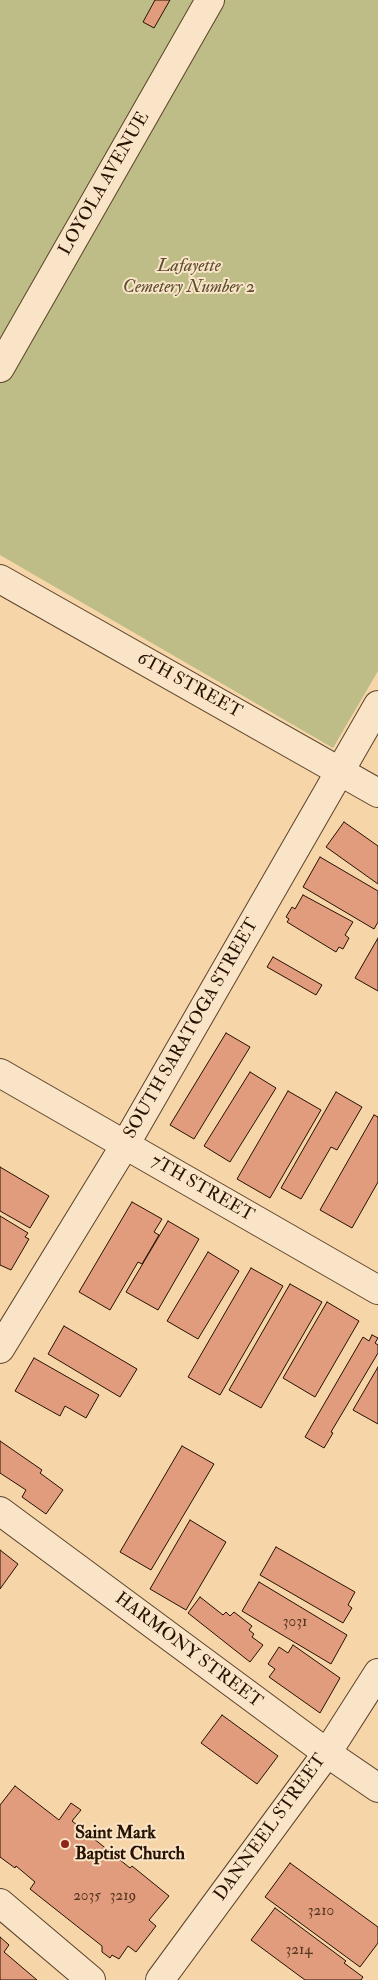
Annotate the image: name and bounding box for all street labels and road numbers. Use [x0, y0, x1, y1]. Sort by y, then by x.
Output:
street label: LOYOLA AVENUE [55, 108, 155, 260]
street label: 6TH STREET [133, 648, 245, 724]
street label: SOUTH SARATOGA STREET [120, 915, 264, 1143]
street label: 7TH STREET [146, 1151, 258, 1227]
street label: HARMONY STREET [110, 1589, 266, 1713]
street label: DANNEEL STREET [210, 1750, 332, 1906]

